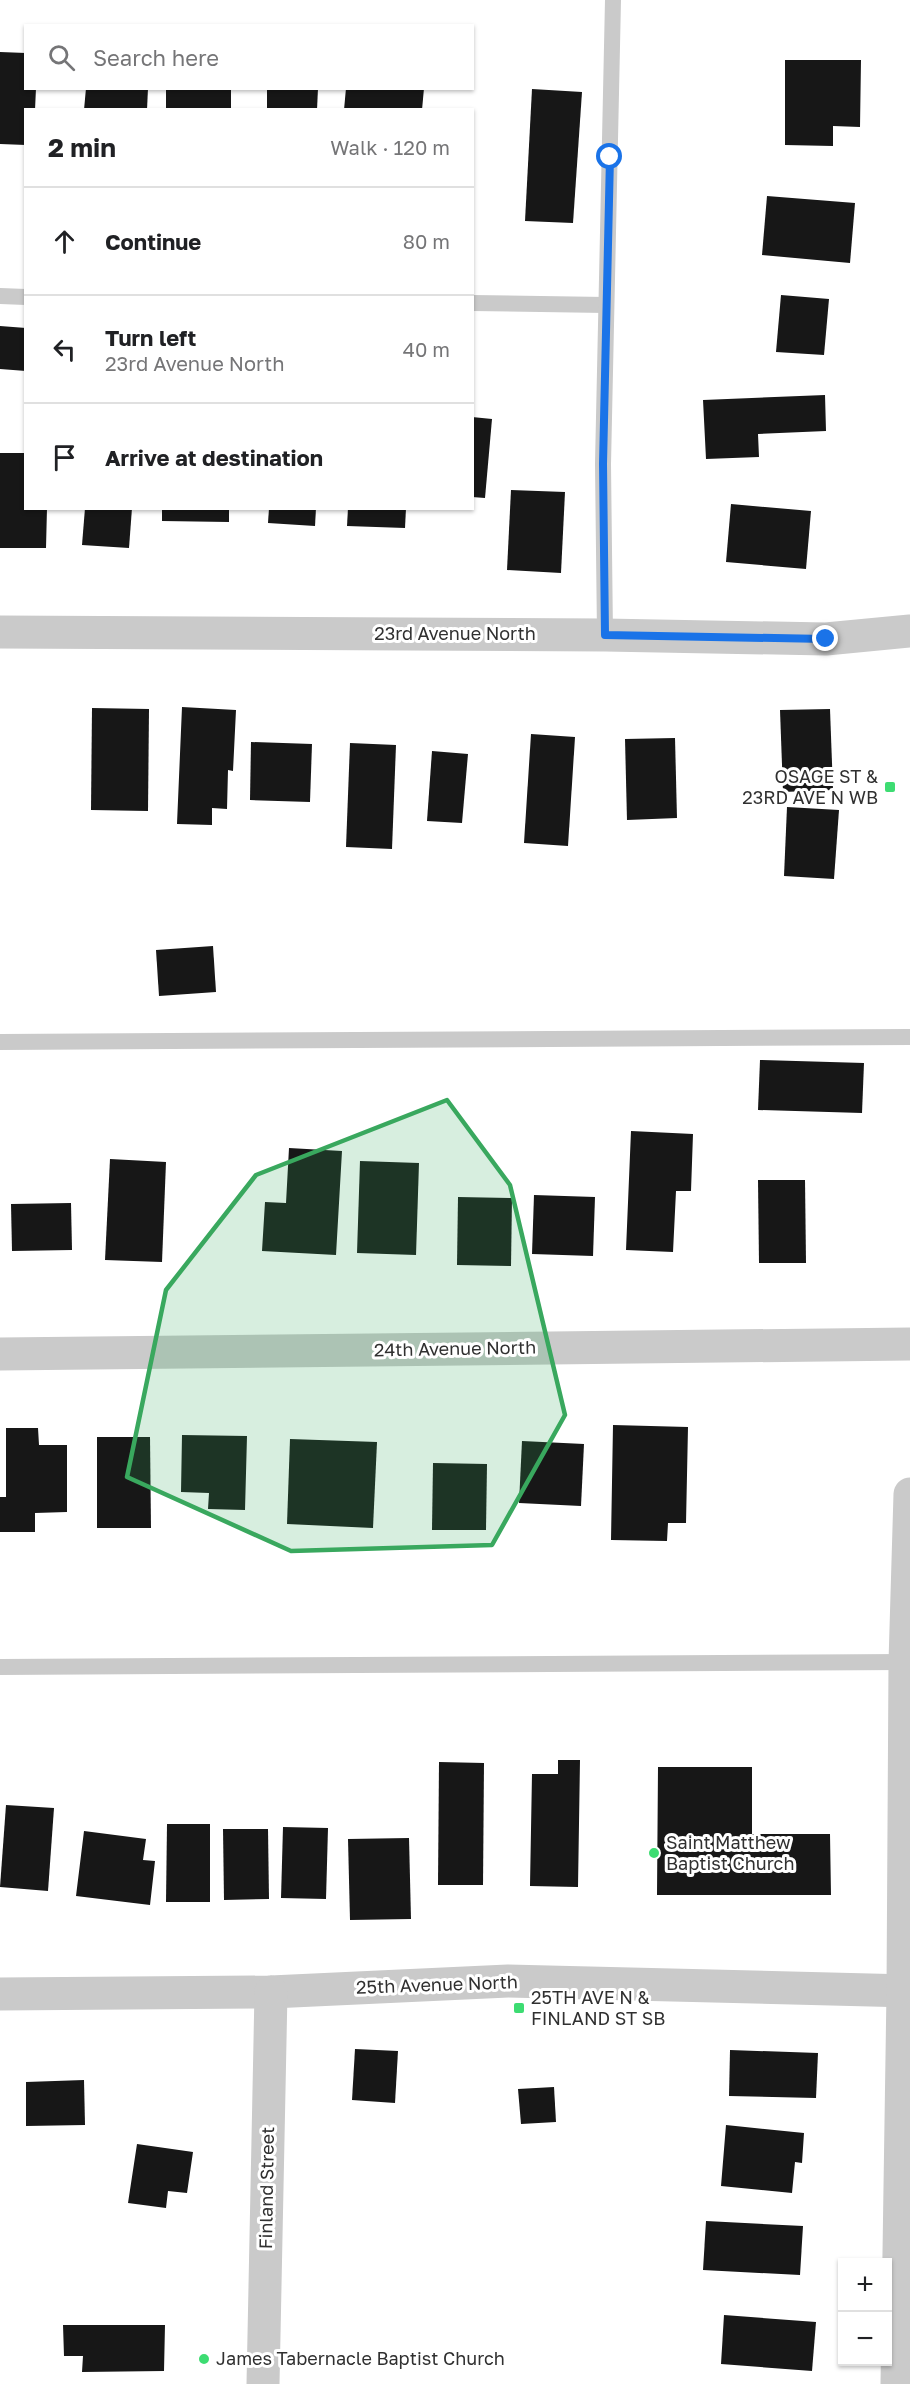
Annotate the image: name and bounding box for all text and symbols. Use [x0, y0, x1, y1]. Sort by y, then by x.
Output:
search box [24, 24, 474, 90]
icon: search [45, 41, 78, 74]
text: Search here [93, 44, 219, 71]
text: 2 min [48, 132, 116, 163]
text: Walk · 120 m [330, 135, 450, 159]
route start [596, 143, 622, 169]
icon: ahead [48, 225, 81, 258]
text: Continue [105, 228, 201, 255]
text: 80 m [403, 229, 450, 253]
text: Turn left [105, 324, 196, 351]
icon: left [48, 333, 81, 366]
text: 40 m [403, 337, 450, 361]
text: 23rd Avenue North [105, 351, 285, 375]
icon: arrive [48, 441, 81, 474]
text: Arrive at destination [105, 444, 323, 471]
street label: 23rd Avenue North [374, 622, 536, 644]
route end [812, 625, 838, 651]
place label: OSAGE ST & 23RD AVE N WB [742, 765, 878, 808]
marker: OSAGE ST & 23RD AVE N WB [883, 780, 897, 794]
street label: 24th Avenue North [374, 1336, 536, 1360]
place label: Saint Matthew Baptist Church [666, 1831, 794, 1874]
marker: Saint Matthew Baptist Church [647, 1846, 661, 1860]
street label: 25th Avenue North [356, 1970, 518, 1998]
place label: 25TH AVE N & FINLAND ST SB [531, 1986, 665, 2029]
marker: 25TH AVE N & FINLAND ST SB [512, 2001, 526, 2015]
street label: Finland Street [254, 2127, 278, 2249]
map controls [838, 2258, 892, 2366]
button: + [838, 2258, 892, 2312]
button: − [838, 2312, 892, 2366]
place label: James Tabernacle Baptist Church [216, 2347, 505, 2369]
marker: James Tabernacle Baptist Church [197, 2352, 211, 2366]

